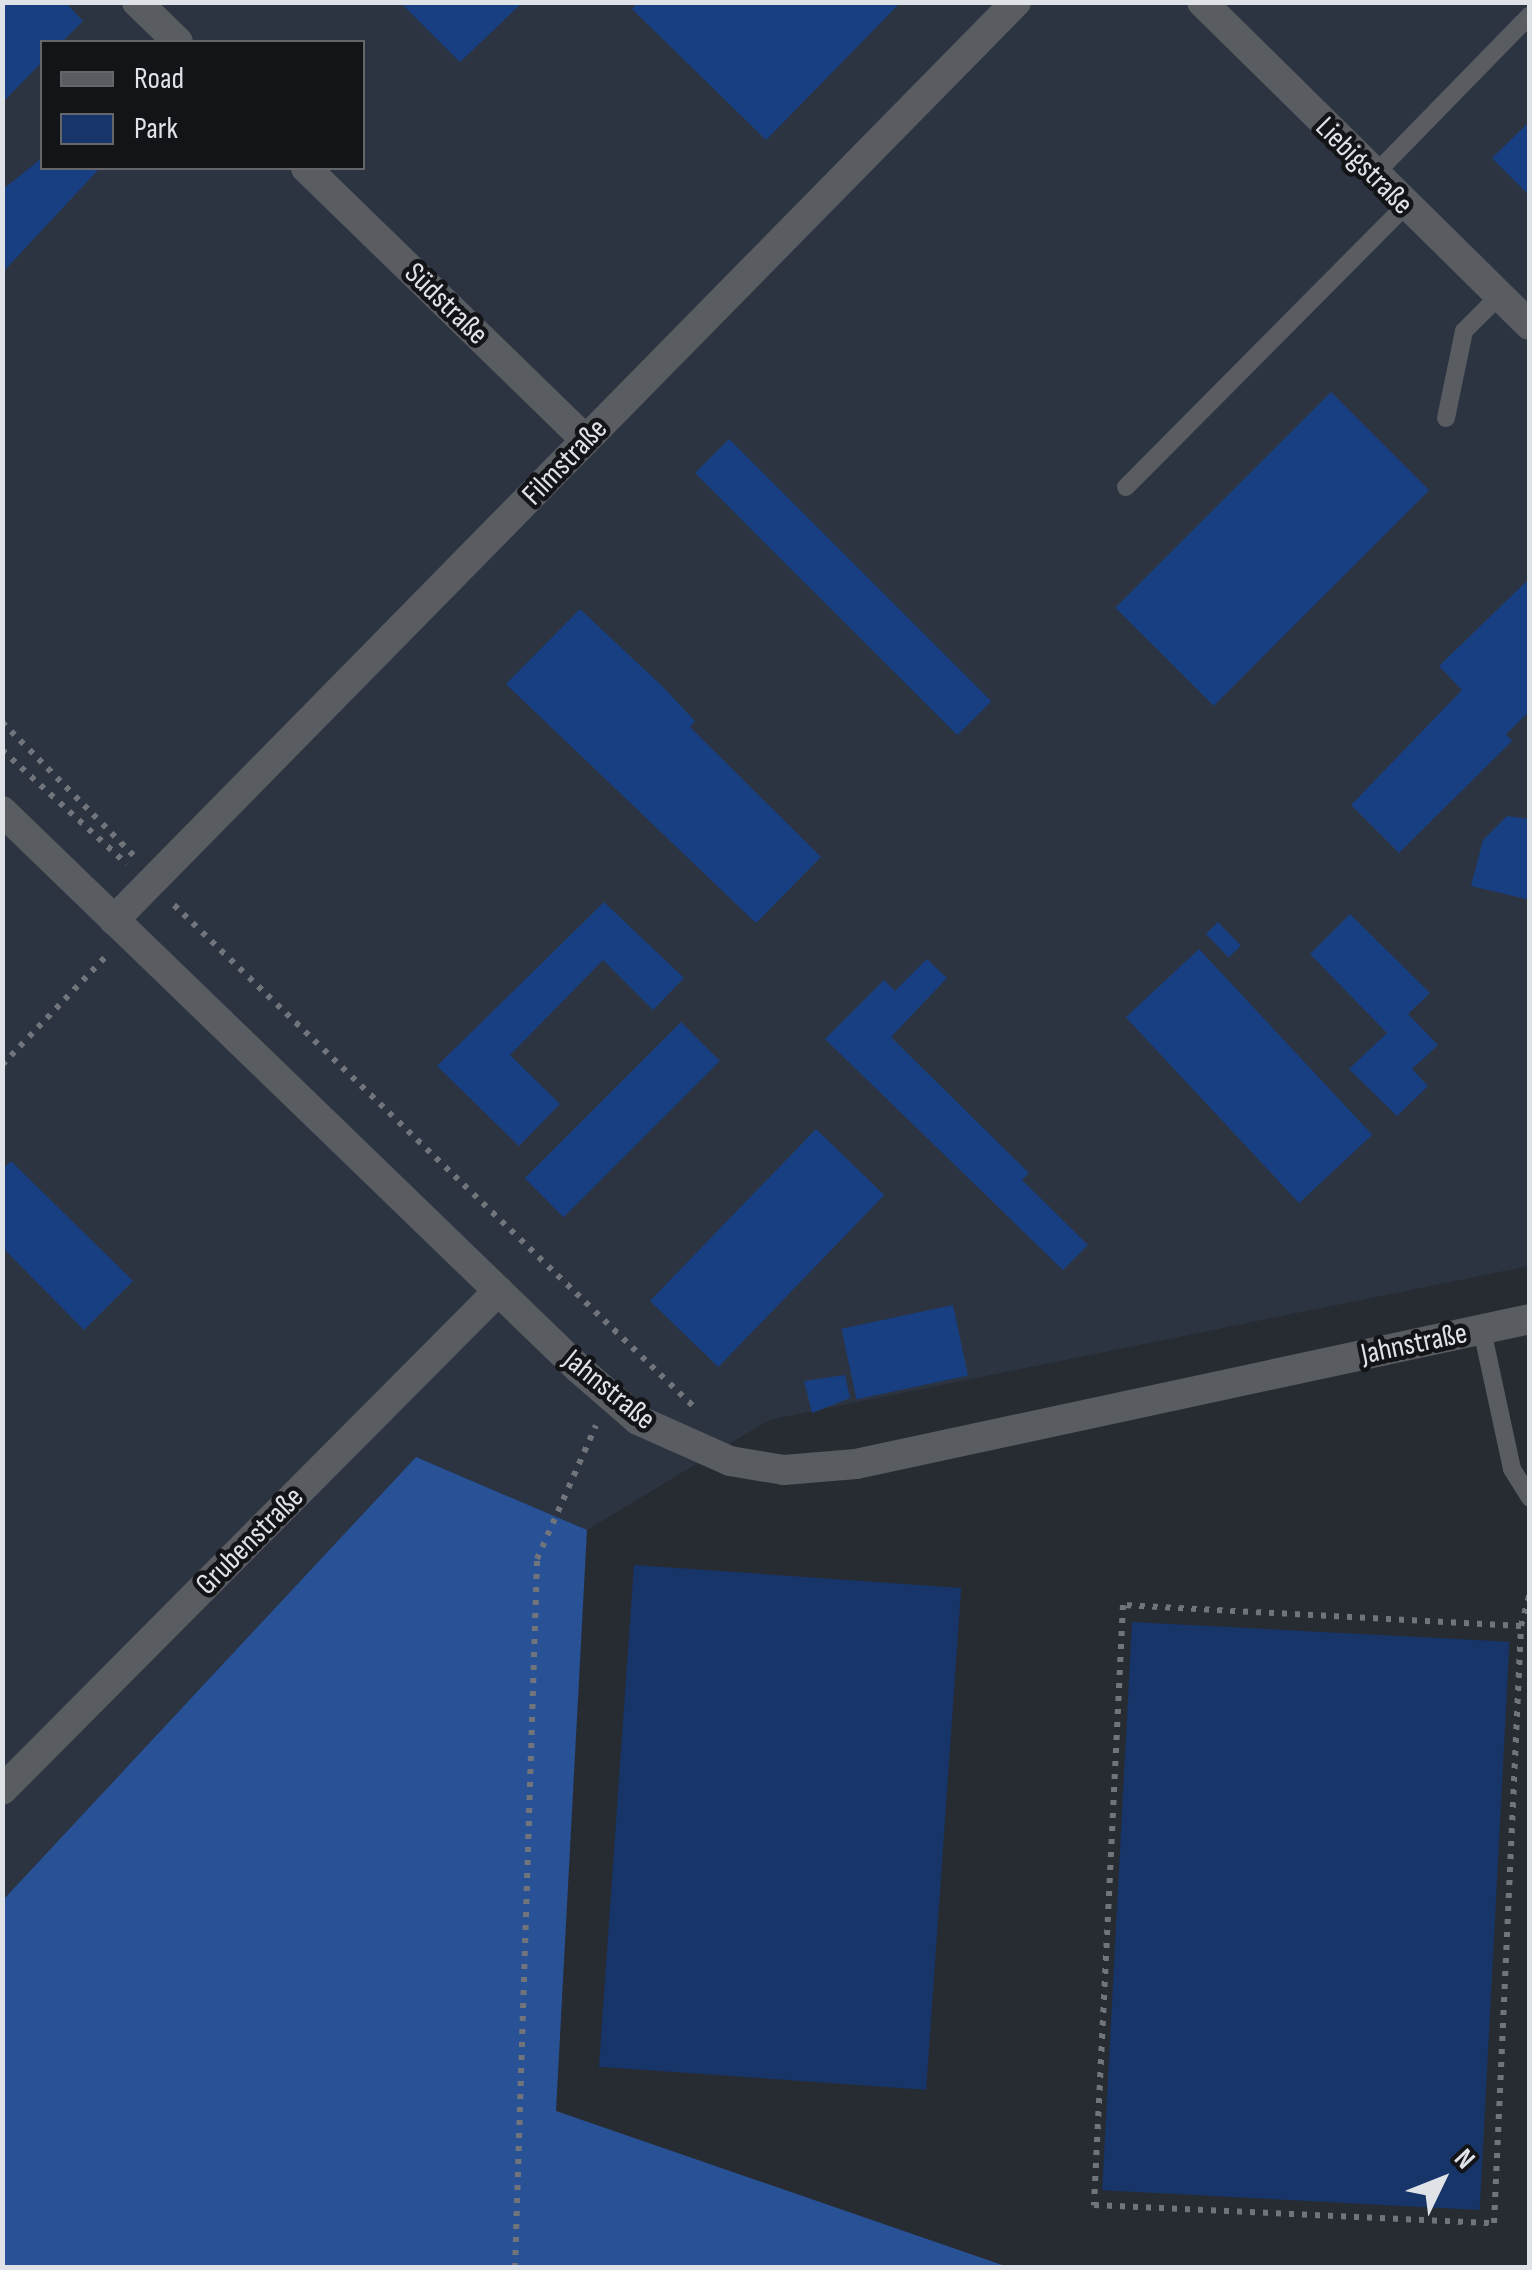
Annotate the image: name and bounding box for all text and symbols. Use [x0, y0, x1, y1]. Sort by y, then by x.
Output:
legend [40, 40, 365, 170]
text: Road [134, 61, 184, 97]
street label: Liebigstraße [1308, 110, 1420, 222]
text: Park [134, 111, 178, 147]
street label: Südstraße [397, 256, 495, 352]
street label: Filmstraße [515, 411, 615, 513]
street label: Jahnstraße [1358, 1315, 1470, 1373]
street label: Jahnstraße [556, 1342, 662, 1438]
street label: Grubenstraße [189, 1480, 311, 1602]
north arrow [1392, 2130, 1492, 2230]
text: N [1447, 2142, 1481, 2176]

